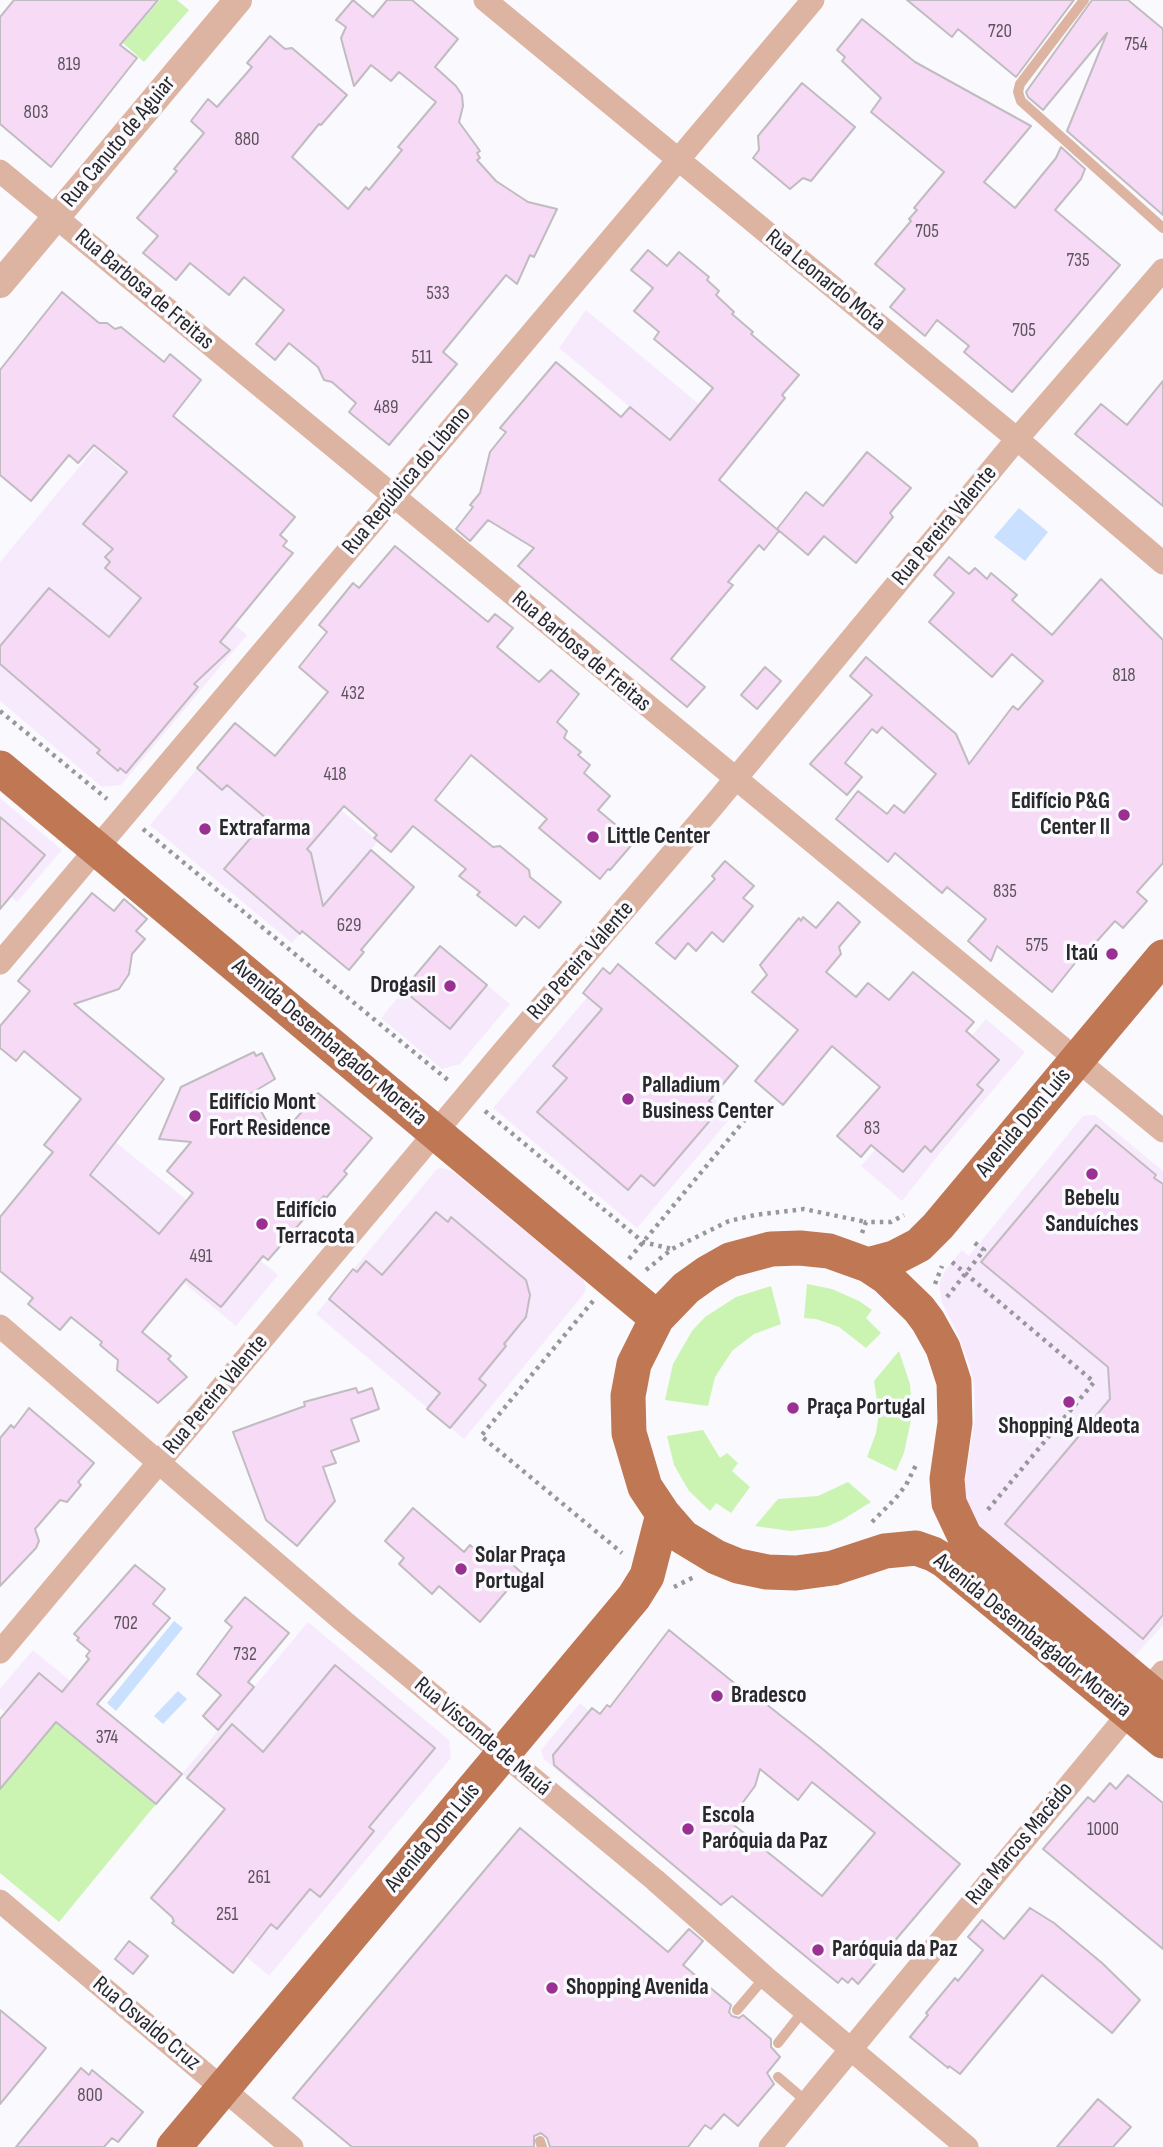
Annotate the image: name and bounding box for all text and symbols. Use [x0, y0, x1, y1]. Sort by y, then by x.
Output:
house number: 720 [988, 21, 1012, 43]
house number: 754 [1124, 34, 1148, 56]
house number: 819 [57, 54, 81, 76]
street label: Rua Canuto de Aguiar [56, 71, 182, 213]
house number: 803 [24, 102, 48, 124]
house number: 880 [234, 129, 260, 151]
house number: 705 [915, 221, 939, 243]
street label: Rua Barbosa de Freitas [69, 224, 219, 356]
street label: Rua Leonardo Mota [759, 224, 891, 338]
house number: 735 [1066, 250, 1090, 272]
house number: 533 [426, 283, 450, 305]
house number: 705 [1012, 320, 1036, 342]
house number: 511 [412, 347, 432, 369]
house number: 489 [374, 397, 398, 419]
street label: Rua República do Líbano [337, 401, 477, 561]
street label: Rua Pereira Valente [887, 460, 1003, 592]
street label: Rua Barbosa de Freitas [506, 586, 656, 718]
house number: 818 [1112, 665, 1136, 687]
house number: 432 [341, 683, 365, 705]
house number: 418 [324, 764, 346, 786]
place label: Edifício P&G Center II [1011, 788, 1110, 842]
marker: Edifício P&G Center II [1116, 807, 1132, 823]
place label: Extrafarma [219, 815, 310, 843]
marker: Extrafarma [197, 821, 213, 837]
place label: Little Center [607, 823, 710, 851]
marker: Little Center [585, 829, 601, 845]
house number: 835 [993, 881, 1017, 903]
street label: Rua Pereira Valente [522, 896, 640, 1026]
house number: 629 [337, 915, 361, 937]
house number: 575 [1026, 935, 1048, 957]
place label: Itaú [1066, 940, 1098, 968]
marker: Itaú [1104, 946, 1120, 962]
street label: Avenida Desembargador Moreira [226, 953, 432, 1133]
place label: Drogasil [370, 972, 436, 1000]
marker: Drogasil [442, 978, 458, 994]
street label: Avenida Dom Luís [970, 1063, 1078, 1183]
place label: Palladium Business Center [642, 1072, 774, 1126]
place label: Edifício Mont Fort Residence [209, 1089, 331, 1143]
marker: Palladium Business Center [620, 1091, 636, 1107]
marker: Edifício Mont Fort Residence [187, 1108, 203, 1124]
house number: 83 [864, 1118, 880, 1140]
marker: Bebelu Sanduíches [1084, 1166, 1100, 1182]
place label: Bebelu Sanduíches [1045, 1185, 1139, 1239]
place label: Edifício Terracota [276, 1197, 354, 1251]
marker: Edifício Terracota [254, 1216, 270, 1232]
house number: 491 [189, 1246, 213, 1268]
street label: Rua Pereira Valente [158, 1329, 274, 1461]
place label: Praça Portugal [807, 1394, 925, 1422]
marker: Shopping Aldeota [1061, 1394, 1077, 1410]
marker: Praça Portugal [785, 1400, 801, 1416]
place label: Shopping Aldeota [998, 1413, 1140, 1441]
place label: Solar Praça Portugal [475, 1542, 566, 1596]
street label: Avenida Desembargador Moreira [928, 1548, 1136, 1724]
marker: Solar Praça Portugal [453, 1561, 469, 1577]
house number: 702 [114, 1613, 138, 1635]
house number: 732 [233, 1644, 257, 1666]
street label: Rua Visconde de Mauá [408, 1672, 556, 1802]
place label: Bradesco [731, 1682, 807, 1710]
marker: Bradesco [709, 1688, 725, 1704]
house number: 374 [96, 1727, 118, 1749]
street label: Rua Marcos Macêdo [961, 1777, 1079, 1911]
street label: Avenida Dom Luís [379, 1778, 487, 1898]
place label: Escola Paróquia da Paz [702, 1802, 828, 1856]
house number: 1000 [1087, 1819, 1119, 1841]
marker: Escola Paróquia da Paz [680, 1821, 696, 1837]
house number: 261 [248, 1867, 270, 1889]
house number: 251 [216, 1904, 238, 1926]
place label: Paróquia da Paz [832, 1936, 958, 1964]
marker: Paróquia da Paz [810, 1942, 826, 1958]
street label: Rua Osvaldo Cruz [86, 1971, 206, 2077]
place label: Shopping Avenida [566, 1974, 709, 2002]
marker: Shopping Avenida [544, 1980, 560, 1996]
house number: 800 [77, 2085, 103, 2107]

